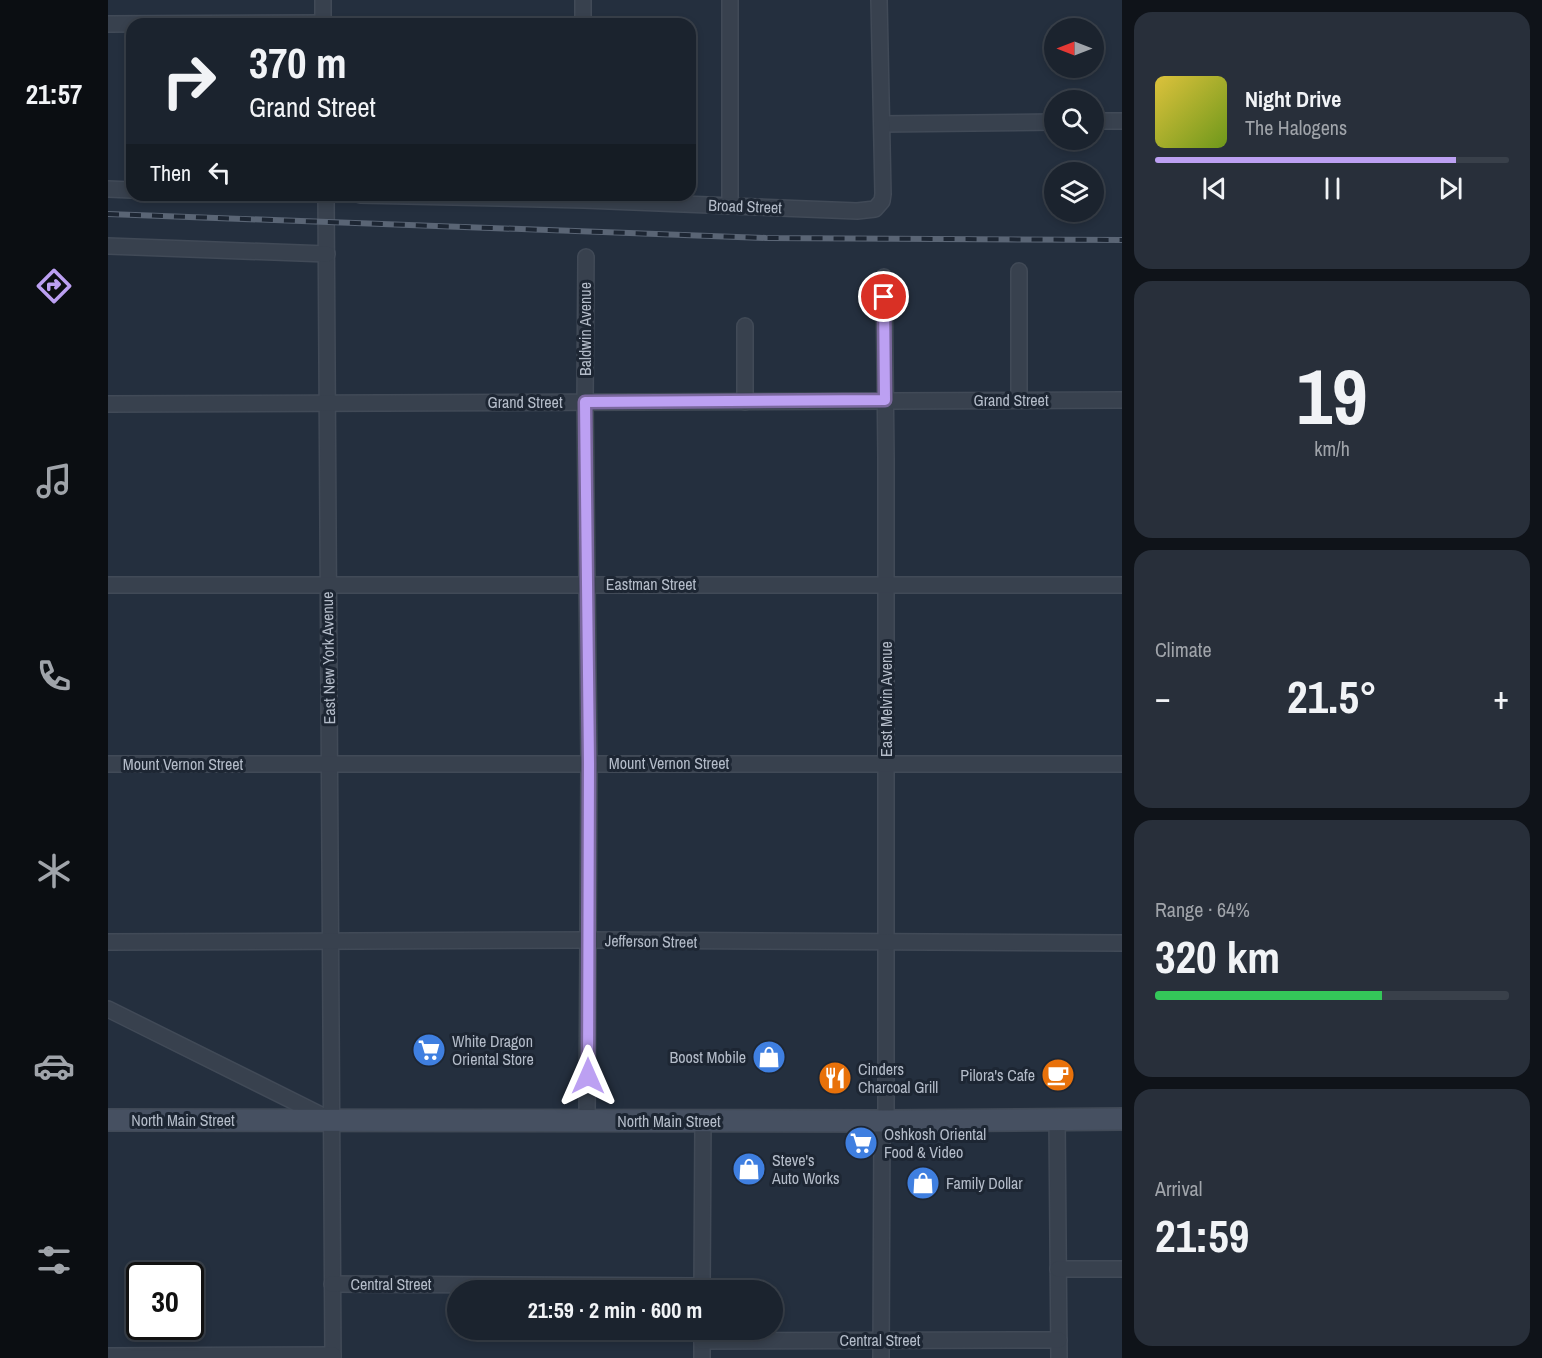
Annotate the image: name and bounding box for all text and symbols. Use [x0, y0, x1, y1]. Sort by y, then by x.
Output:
north arrow [1044, 18, 1104, 78]
map controls [1044, 18, 1104, 222]
text: 370 m [249, 35, 347, 91]
icon: right [150, 42, 228, 120]
text: 21:57 [26, 76, 82, 112]
text: Night Drive [1245, 84, 1341, 114]
text: Grand Street [249, 89, 376, 125]
button: search [1044, 90, 1104, 150]
text: The Halogens [1245, 114, 1347, 141]
icon: left [203, 156, 236, 189]
text: Then [150, 158, 191, 188]
button: layers [1044, 162, 1104, 222]
icon: previous [1198, 172, 1231, 205]
icon: pause [1316, 172, 1349, 205]
icon: next [1434, 172, 1467, 205]
street label: Broad Street [708, 194, 783, 218]
icon: directions [33, 265, 75, 307]
pin [858, 271, 909, 322]
icon: arrive [867, 280, 900, 313]
street label: Baldwin Avenue [574, 282, 596, 376]
text: 19 [1296, 343, 1368, 448]
street label: Grand Street [973, 389, 1049, 411]
street label: Grand Street [487, 391, 563, 413]
text: km/h [1314, 435, 1350, 462]
icon: music [33, 460, 75, 502]
street label: Eastman Street [606, 573, 697, 595]
street label: East New York Avenue [316, 591, 340, 725]
text: Climate [1155, 636, 1212, 663]
street label: East Melvin Avenue [875, 641, 897, 757]
icon: phone [33, 655, 75, 697]
text: 21.5° [1287, 666, 1377, 727]
text: − [1155, 675, 1171, 719]
text: + [1493, 675, 1509, 719]
street label: Mount Vernon Street [609, 752, 730, 774]
street label: Mount Vernon Street [123, 753, 244, 775]
icon: climate [33, 850, 75, 892]
text: Range · 64% [1155, 896, 1250, 923]
text: 320 km [1155, 926, 1280, 987]
street label: Jefferson Street [605, 929, 698, 953]
place label: White Dragon Oriental Store [452, 1030, 534, 1070]
supermarket icon: White Dragon Oriental Store [411, 1032, 447, 1068]
shop icon: Boost Mobile [751, 1039, 787, 1075]
position arrow [556, 1044, 620, 1108]
icon: car [33, 1045, 75, 1087]
place label: Boost Mobile [669, 1046, 746, 1068]
cafe icon: Pilora's Cafe [1040, 1057, 1076, 1093]
place label: Cinders Charcoal Grill [858, 1058, 938, 1098]
restaurant icon: Cinders Charcoal Grill [817, 1060, 853, 1096]
place label: Pilora's Cafe [960, 1064, 1035, 1086]
street label: North Main Street [131, 1109, 235, 1131]
street label: North Main Street [617, 1110, 721, 1132]
place label: Oshkosh Oriental Food & Video [884, 1123, 986, 1163]
supermarket icon: Oshkosh Oriental Food & Video [843, 1125, 879, 1161]
place label: Steve's Auto Works [771, 1149, 840, 1189]
shop icon: Steve's Auto Works [731, 1151, 767, 1187]
shop icon: Family Dollar [905, 1165, 941, 1201]
place label: Family Dollar [946, 1172, 1023, 1194]
text: Arrival [1155, 1175, 1202, 1202]
text: 21:59 [1155, 1205, 1249, 1266]
icon: filters [33, 1239, 75, 1281]
speed limit sign: 30 [126, 1262, 204, 1340]
street label: Central Street [351, 1273, 432, 1295]
text: 21:59 · 2 min · 600 m [528, 1295, 702, 1325]
street label: Central Street [840, 1329, 921, 1351]

